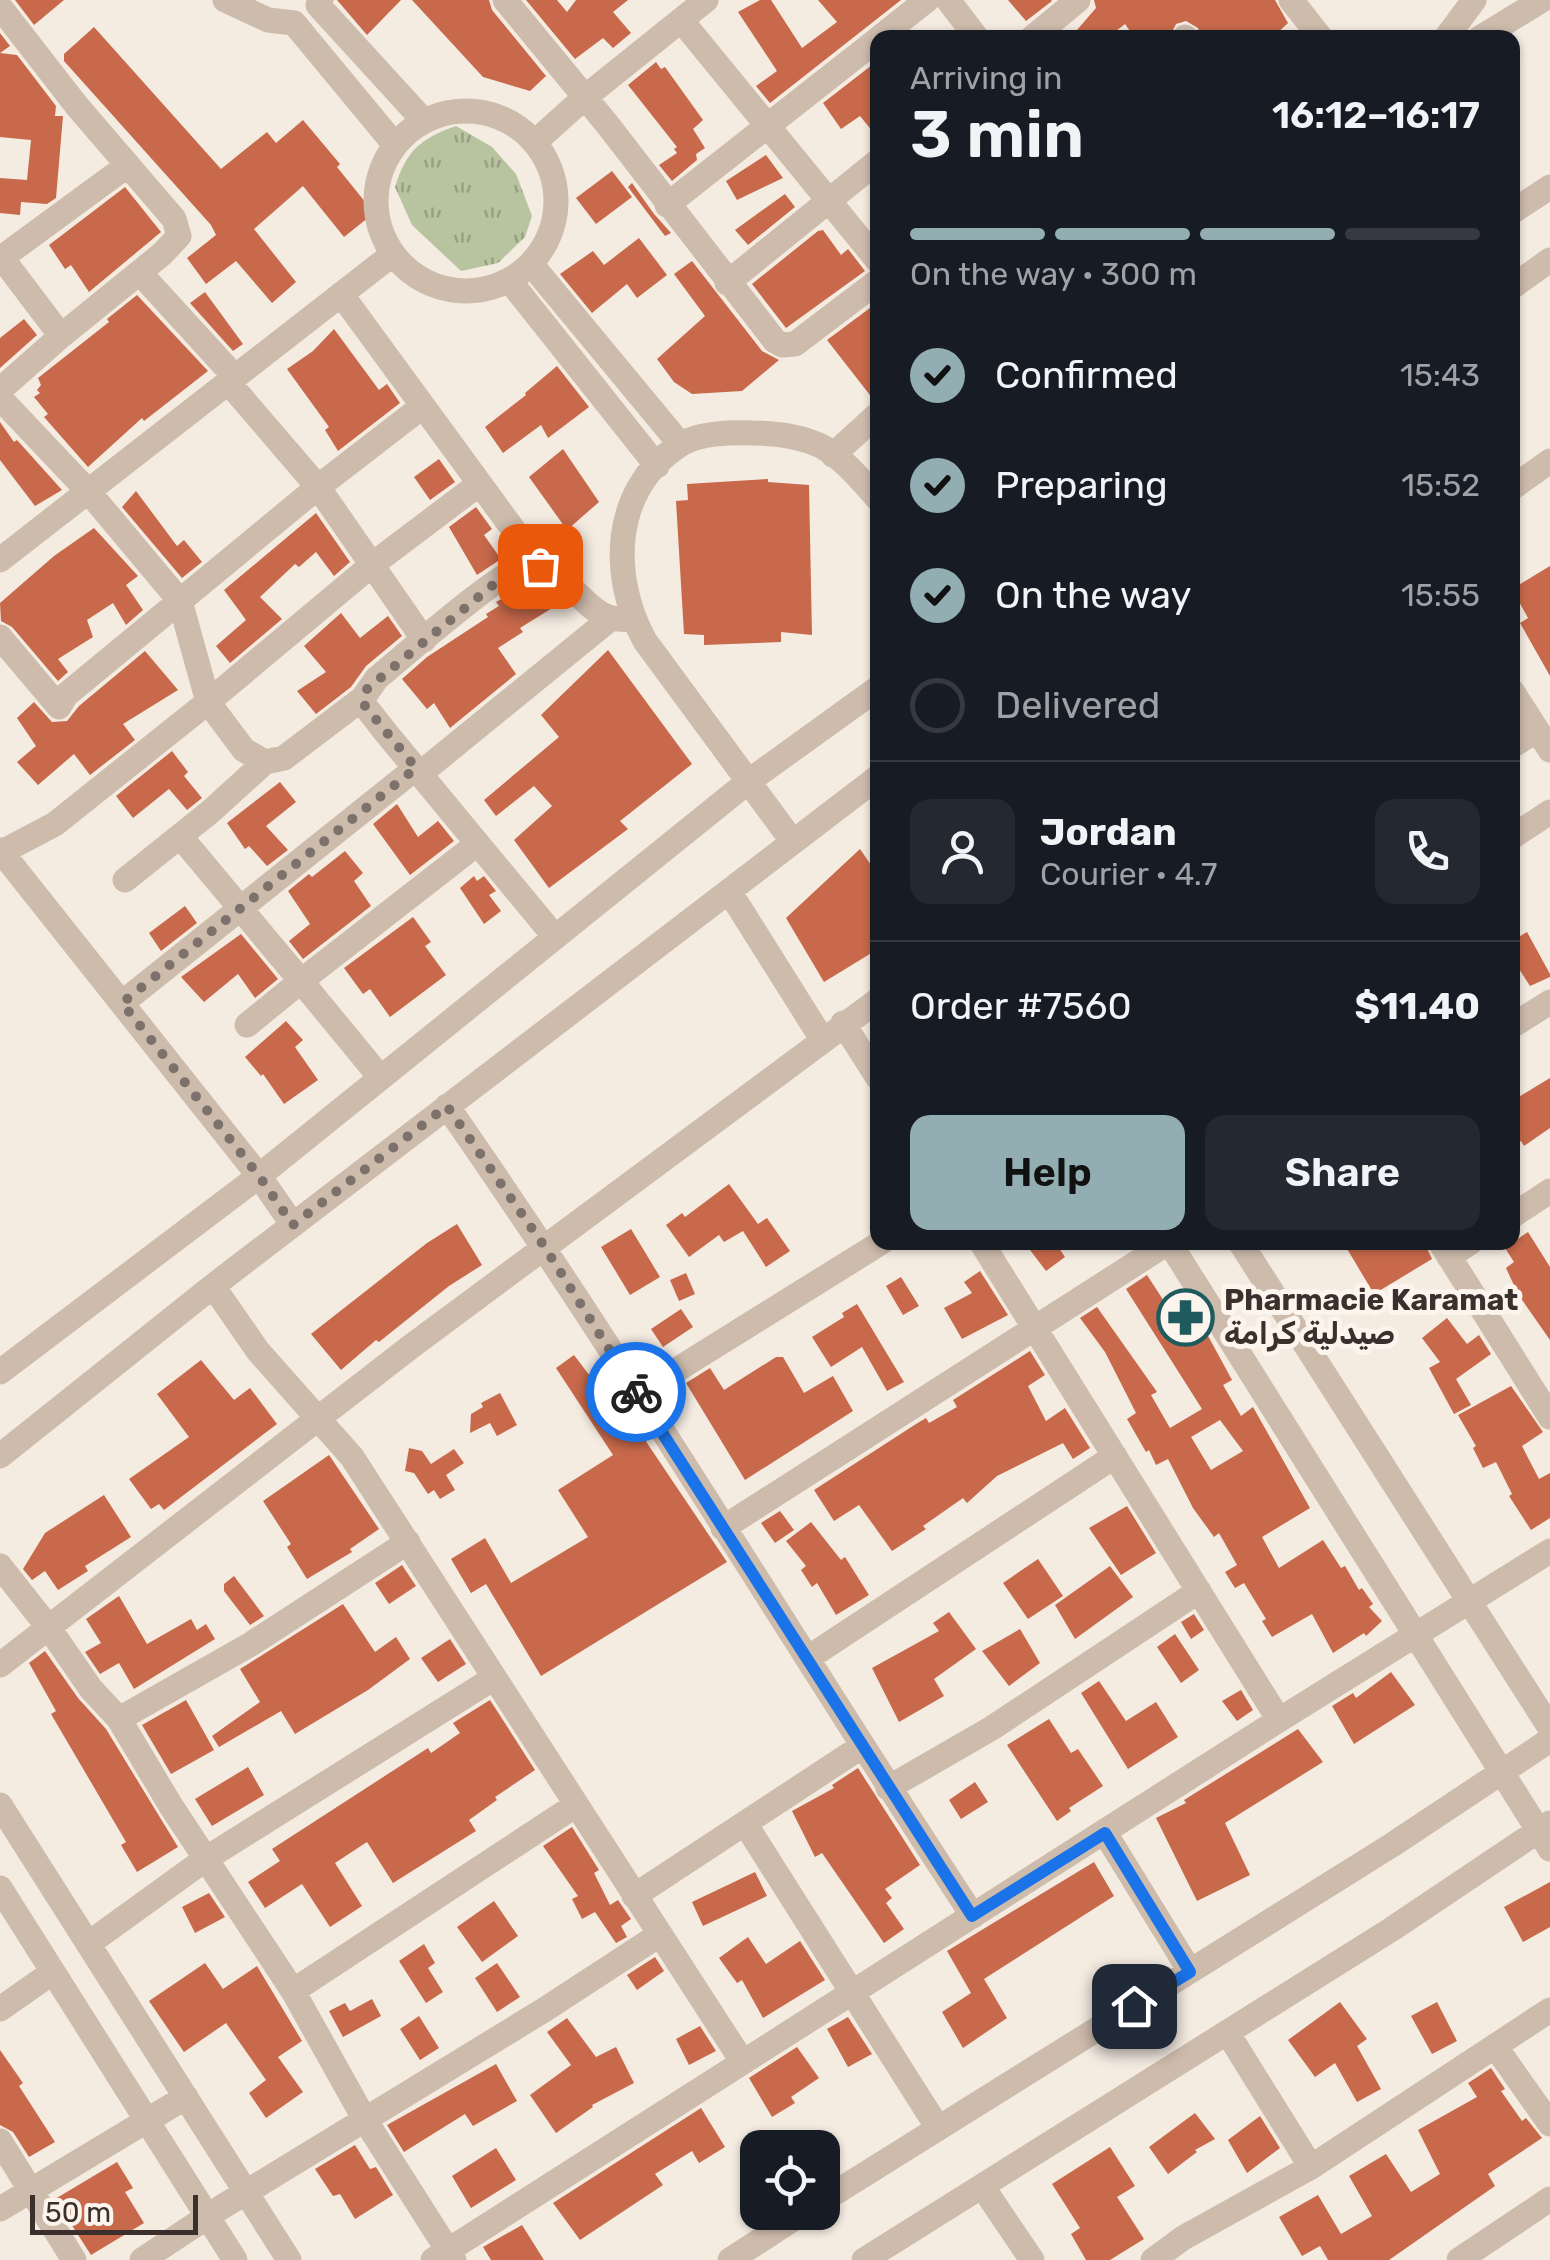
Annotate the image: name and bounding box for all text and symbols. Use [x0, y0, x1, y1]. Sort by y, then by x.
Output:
text: Arriving in [910, 59, 1062, 97]
text: 16:12–16:17 [1272, 92, 1480, 138]
text: 3 min [910, 96, 1084, 173]
text: On the way · 300 m [910, 255, 1197, 293]
icon: check [910, 348, 965, 403]
text: Confirmed [995, 352, 1178, 398]
text: 15:43 [1400, 356, 1480, 394]
icon: check [910, 458, 965, 513]
text: Preparing [995, 462, 1168, 508]
text: 15:52 [1401, 466, 1480, 504]
pin [498, 524, 583, 609]
icon: bag [513, 539, 568, 594]
icon: check [910, 568, 965, 623]
text: On the way [995, 572, 1191, 618]
text: 15:55 [1401, 576, 1480, 614]
text: Delivered [995, 682, 1160, 728]
button: person [910, 799, 1015, 904]
button: phone [1375, 799, 1480, 904]
text: Jordan [1040, 809, 1177, 855]
text: Courier · 4.7 [1040, 855, 1217, 893]
text: Order #7560 [910, 983, 1132, 1029]
text: $11.40 [1355, 983, 1480, 1029]
button: Help [910, 1115, 1185, 1230]
button: Share [1205, 1115, 1480, 1230]
place label: Pharmacie Karamat صيدلية كرامة [1224, 1282, 1518, 1352]
pharmacy icon: Pharmacie Karamat صيدلية كرامة [1155, 1287, 1215, 1347]
courier [586, 1342, 686, 1442]
icon: bike [609, 1365, 664, 1420]
pin [1092, 1964, 1177, 2049]
icon: home [1107, 1979, 1162, 2034]
map controls [740, 2130, 840, 2230]
button: locate [740, 2130, 840, 2230]
scale bar [30, 2190, 198, 2234]
text: 50 m [45, 2196, 111, 2229]

